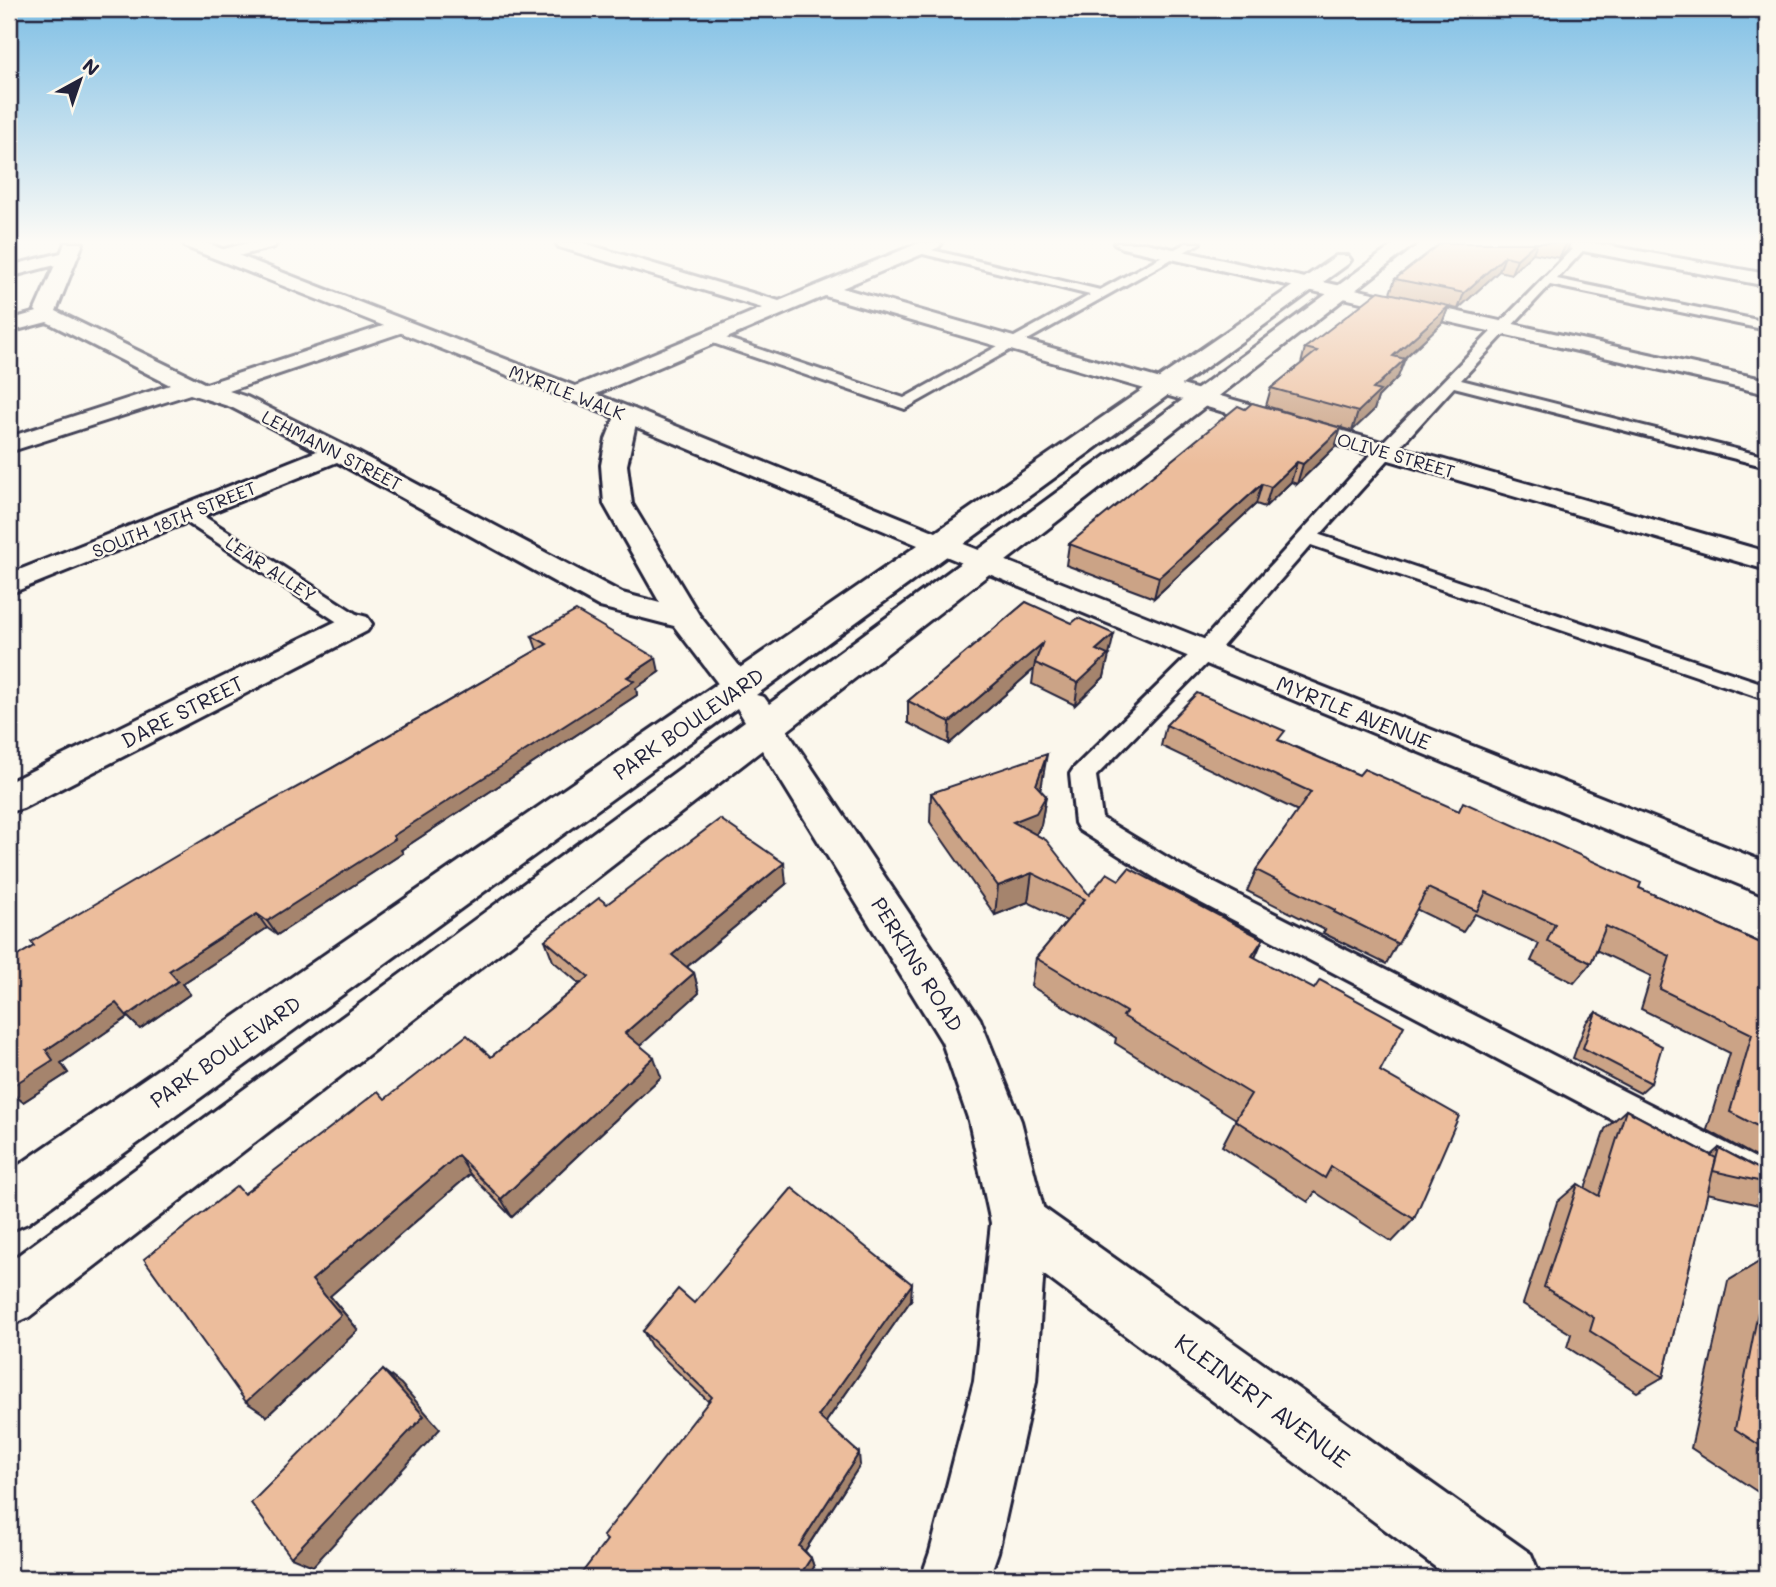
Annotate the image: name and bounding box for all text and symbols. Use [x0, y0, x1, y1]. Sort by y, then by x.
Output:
north arrow [46, 46, 116, 116]
text: N [78, 52, 105, 81]
street label: MYRTLE WALK [506, 359, 628, 425]
street label: LEHMANN STREET [258, 404, 406, 496]
street label: OLIVE STREET [1334, 427, 1458, 483]
street label: SOUTH 18TH STREET [88, 475, 260, 563]
street label: LEAR ALLEY [221, 531, 321, 607]
street label: PARK BOULEVARD [607, 661, 769, 785]
street label: DARE STREET [116, 669, 248, 753]
street label: MYRTLE AVENUE [1273, 669, 1435, 755]
street label: PERKINS ROAD [866, 892, 970, 1036]
street label: PARK BOULEVARD [144, 989, 306, 1113]
street label: KLEINERT AVENUE [1169, 1326, 1357, 1474]

